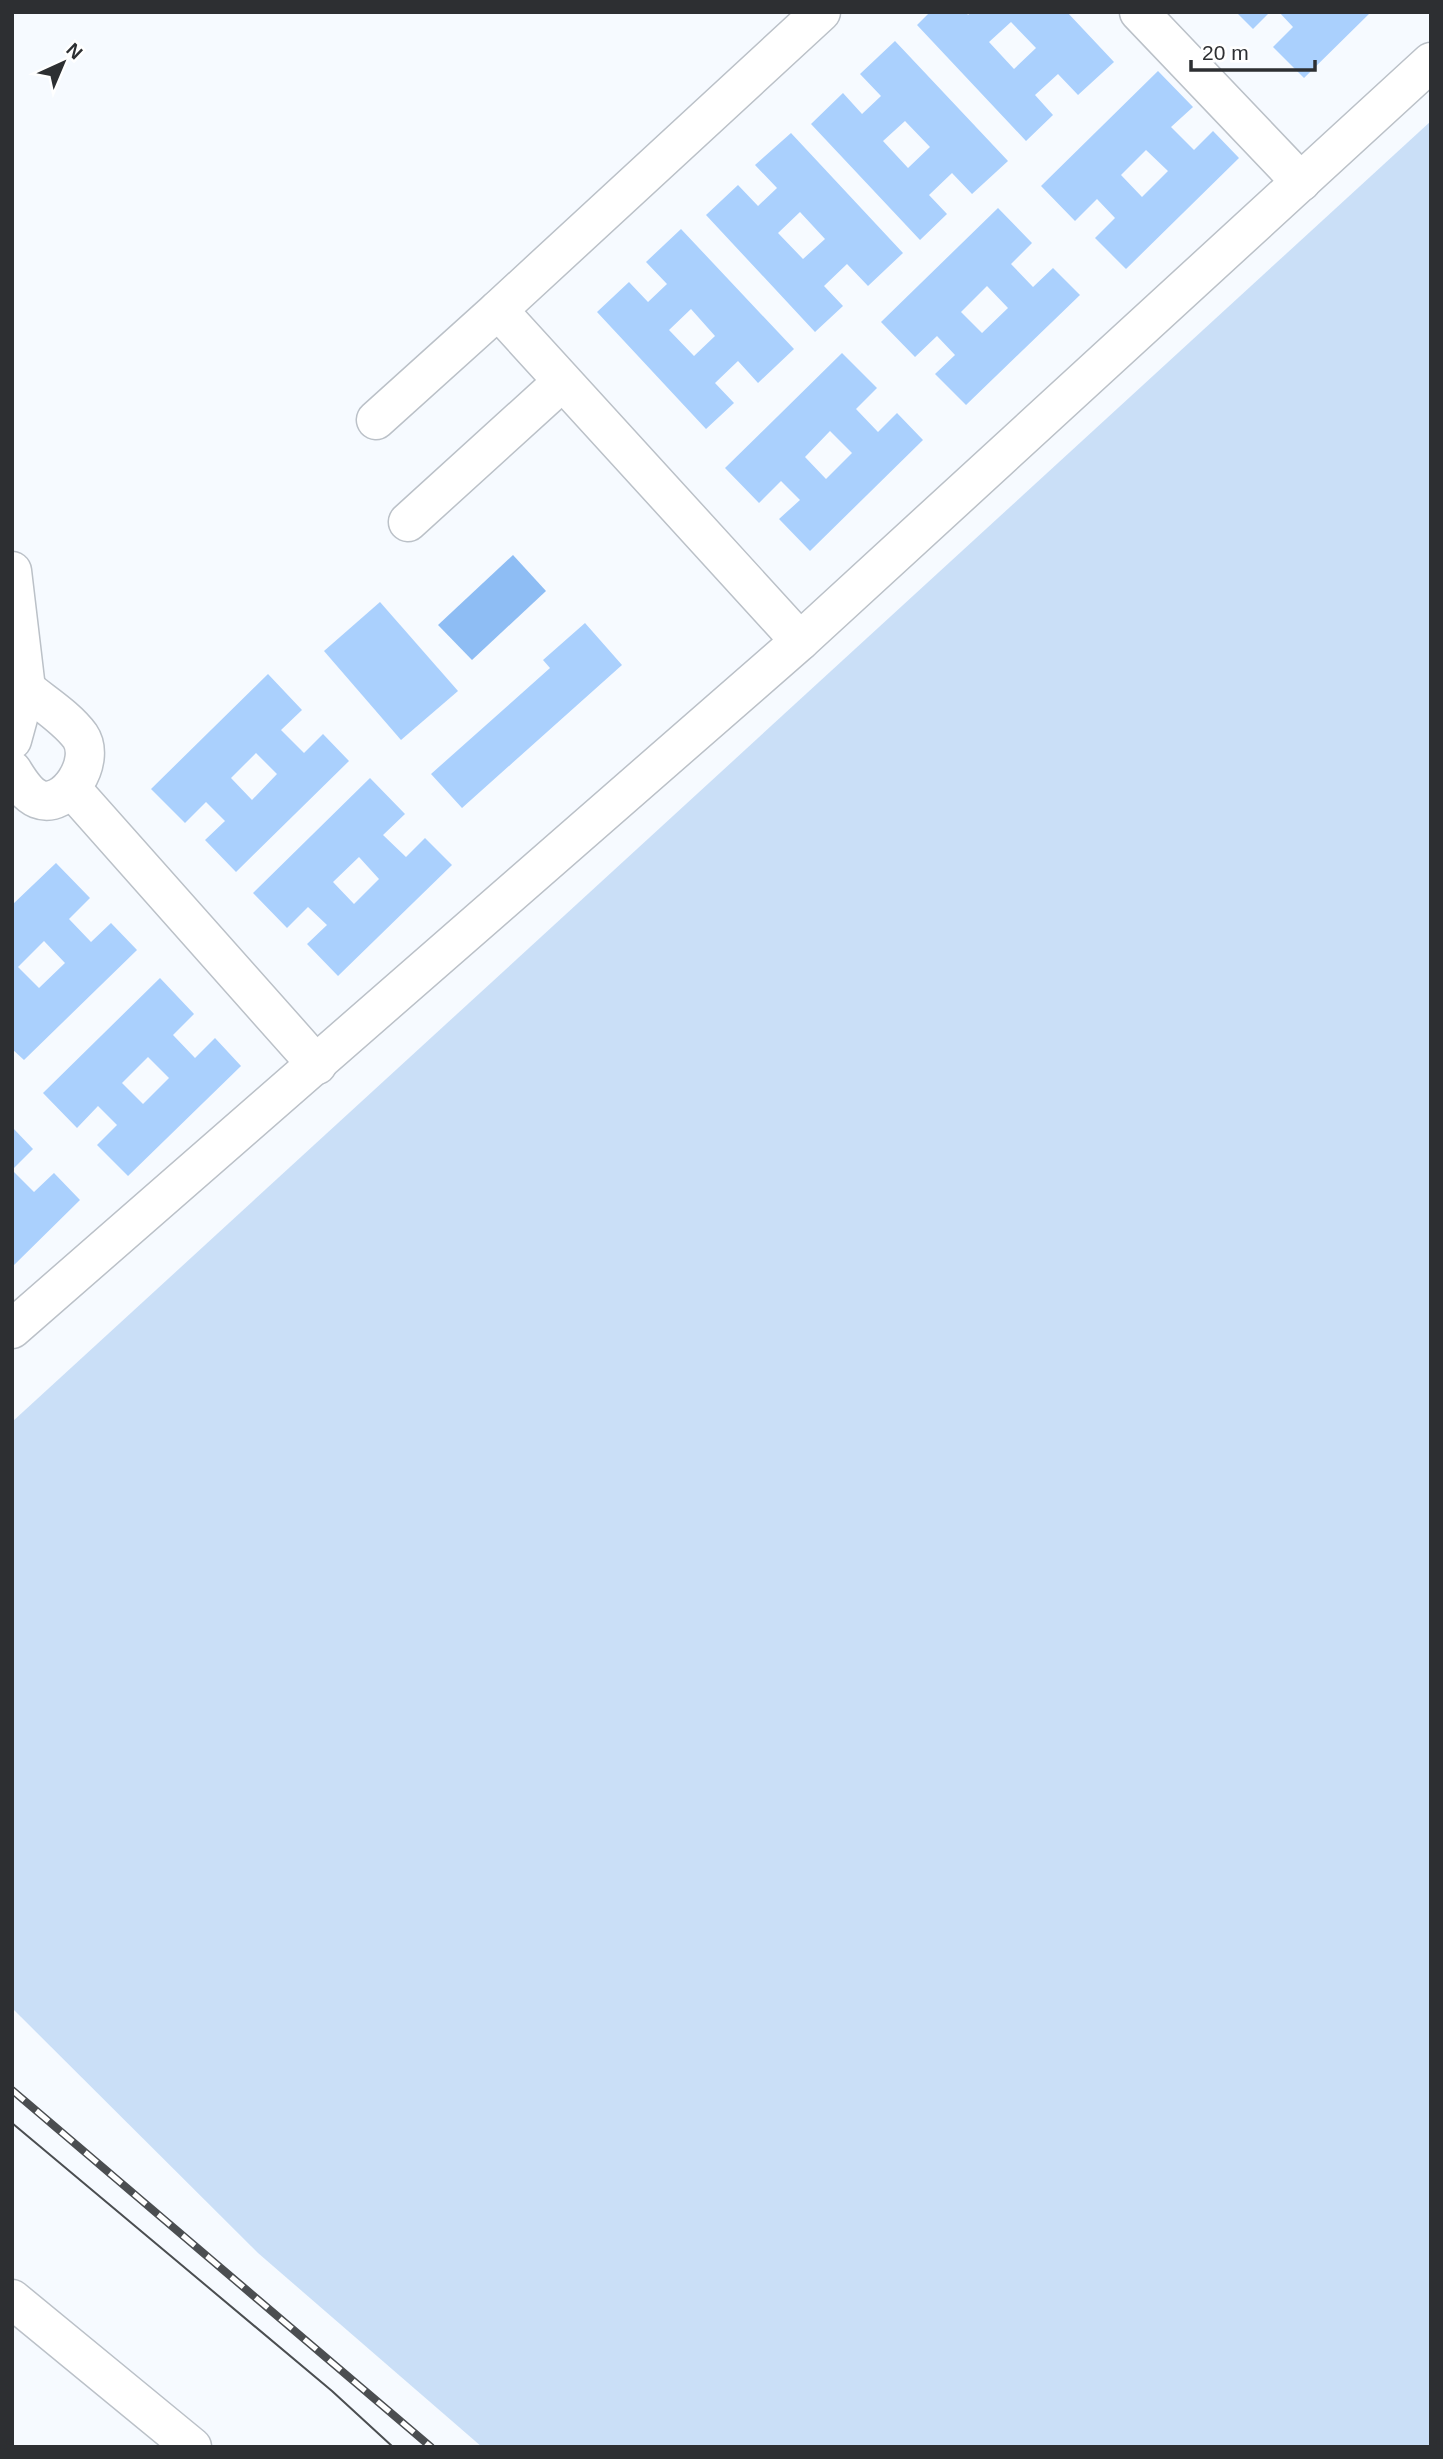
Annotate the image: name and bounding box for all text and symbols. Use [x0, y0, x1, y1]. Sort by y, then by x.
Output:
north arrow [28, 28, 98, 98]
scale bar [1191, 28, 1315, 72]
text: N [62, 39, 87, 63]
text: 20 m [1202, 41, 1249, 64]

